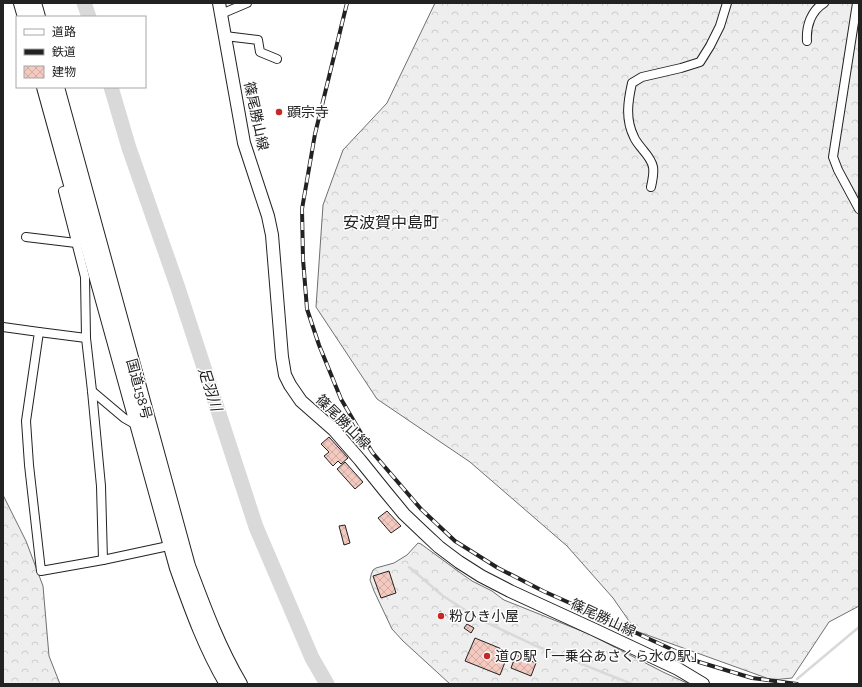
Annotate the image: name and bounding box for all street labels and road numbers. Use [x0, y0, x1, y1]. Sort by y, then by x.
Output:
street label: 篠尾勝山線 [240, 80, 272, 152]
street label: 国道158号 [123, 357, 155, 421]
street label: 篠尾勝山線 [312, 391, 374, 453]
street label: 篠尾勝山線 [568, 596, 638, 640]

